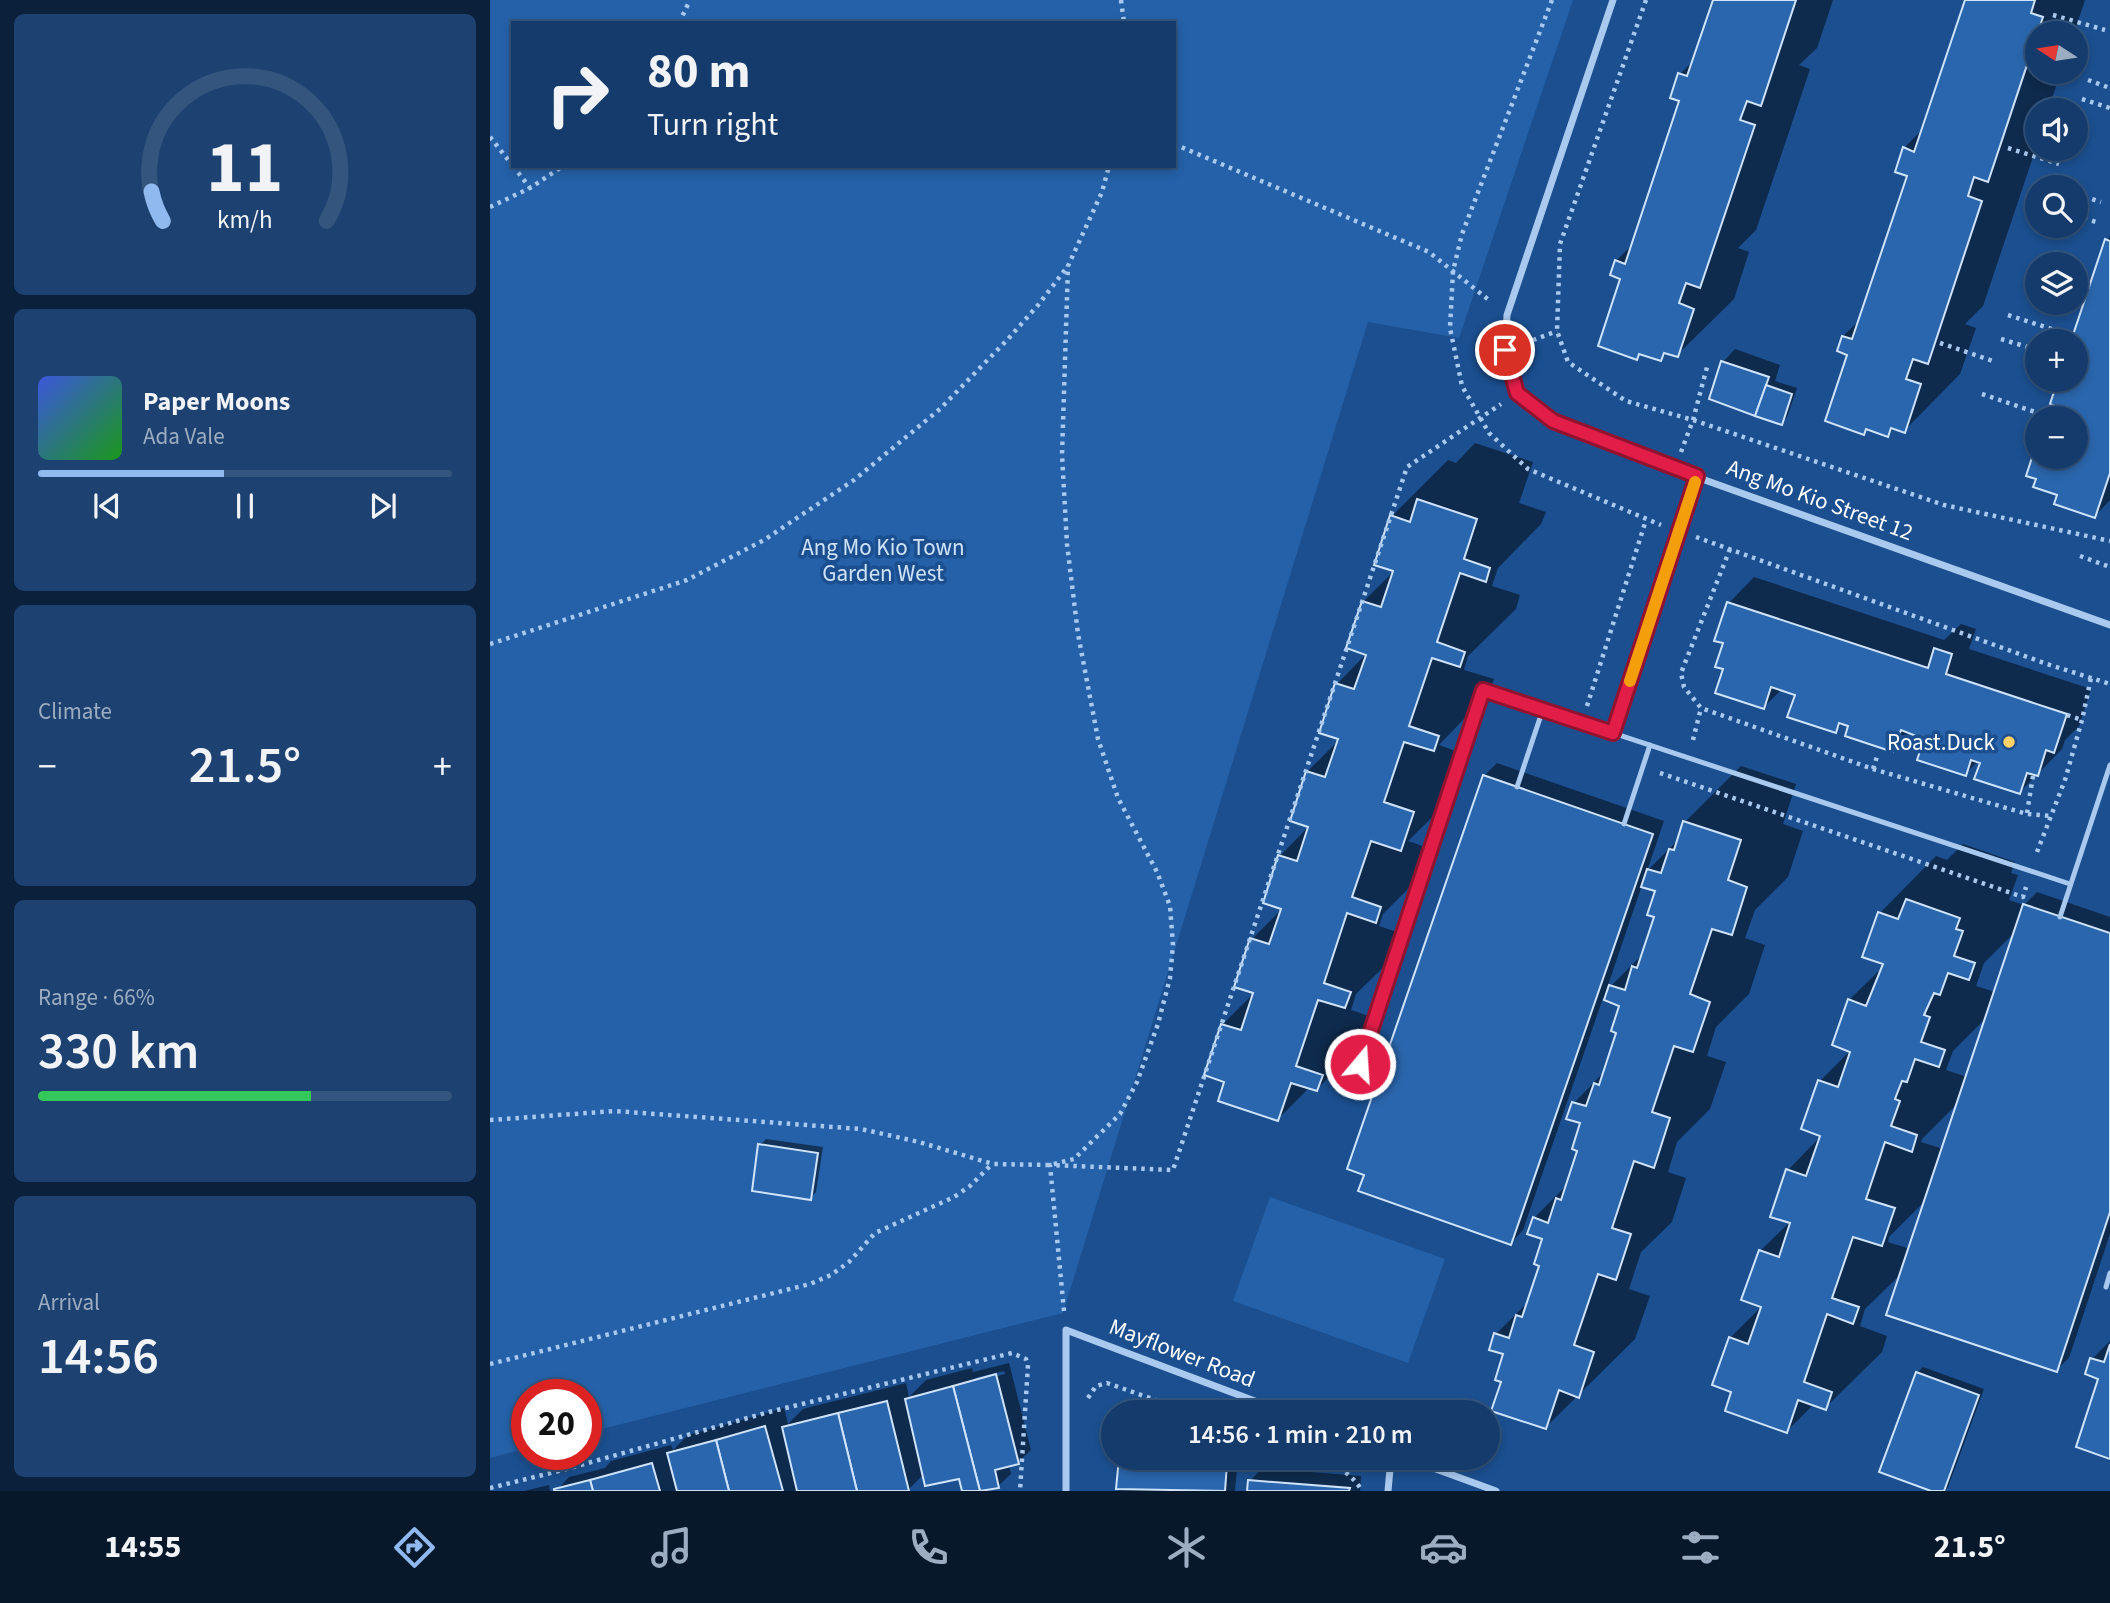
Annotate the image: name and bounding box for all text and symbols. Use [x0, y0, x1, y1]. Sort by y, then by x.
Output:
north arrow [2025, 21, 2088, 84]
map controls [2025, 21, 2088, 469]
text: 80 m [647, 37, 751, 107]
icon: right [532, 49, 623, 140]
button: sound [2025, 98, 2088, 161]
text: Turn right [647, 102, 778, 148]
text: 11 [207, 116, 283, 220]
button: search [2025, 175, 2088, 238]
text: km/h [217, 202, 273, 238]
button: layers [2025, 252, 2088, 315]
pin [1475, 320, 1535, 380]
button: + [2025, 329, 2088, 392]
icon: arrive [1486, 331, 1524, 369]
text: Paper Moons [143, 383, 290, 420]
button: − [2025, 406, 2088, 469]
text: Ada Vale [143, 420, 225, 453]
street label: Ang Mo Kio Street 12 [1722, 451, 1918, 549]
icon: previous [88, 487, 126, 525]
icon: pause [226, 487, 264, 525]
icon: next [364, 487, 402, 525]
park label: Ang Mo Kio Town Garden West [801, 531, 965, 590]
text: Climate [38, 695, 112, 728]
place label: Roast.Duck [1887, 726, 1996, 759]
text: 21.5° [189, 729, 301, 803]
marker: Roast.Duck [2001, 734, 2017, 750]
text: − [38, 740, 57, 794]
text: + [433, 740, 452, 794]
text: Range · 66% [38, 981, 155, 1014]
text: 330 km [38, 1015, 199, 1089]
position arrow [1323, 1027, 1397, 1101]
text: Arrival [38, 1286, 100, 1319]
street label: Mayflower Road [1104, 1310, 1260, 1396]
text: 14:56 [38, 1320, 159, 1394]
speed limit sign: 20 [511, 1379, 602, 1470]
text: 14:56 · 1 min · 210 m [1188, 1416, 1413, 1453]
icon: directions [390, 1523, 439, 1572]
icon: music [647, 1523, 696, 1572]
icon: phone [904, 1523, 953, 1572]
icon: climate [1162, 1523, 1211, 1572]
icon: car [1419, 1523, 1468, 1572]
icon: filters [1676, 1523, 1725, 1572]
text: 14:55 [104, 1524, 181, 1570]
text: 21.5° [1934, 1524, 2006, 1570]

